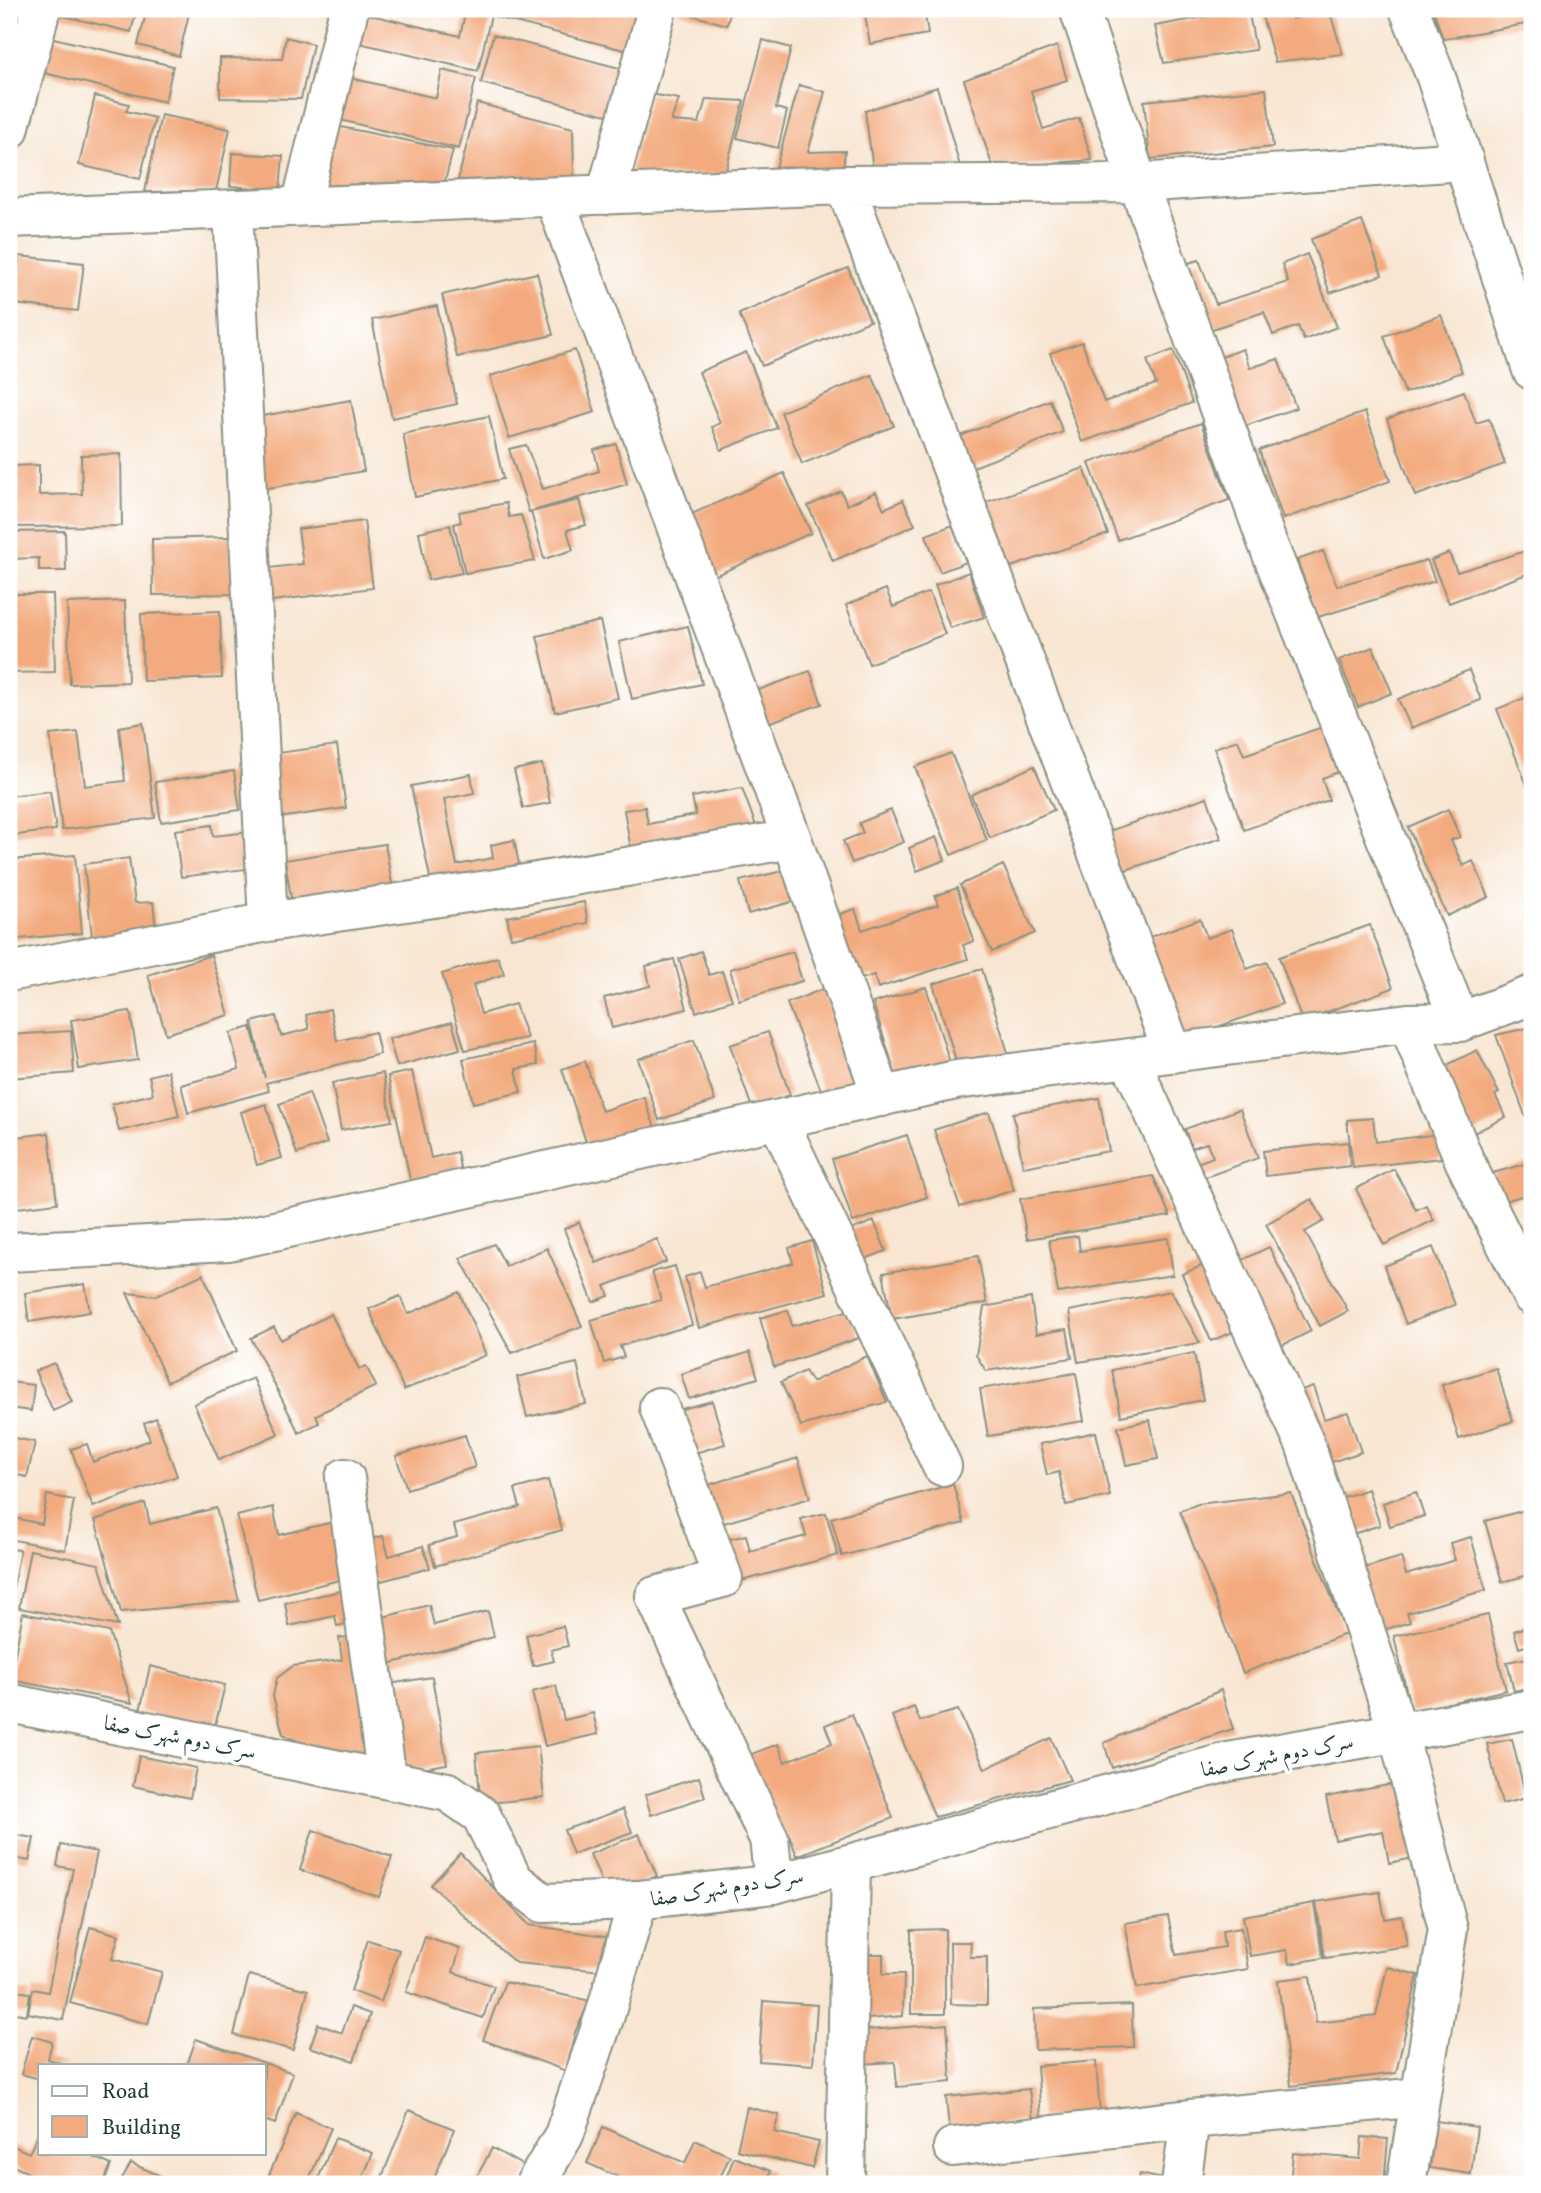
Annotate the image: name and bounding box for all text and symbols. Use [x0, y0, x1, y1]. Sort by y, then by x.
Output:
street label: سرک دوم شهرک صفا [101, 1709, 258, 1769]
street label: سرک دوم شهرک صفا [1199, 1727, 1356, 1787]
street label: سرک دوم شهرک صفا [649, 1862, 806, 1917]
legend [38, 2064, 266, 2154]
text: Road [102, 2078, 149, 2107]
text: Building [102, 2114, 181, 2143]

